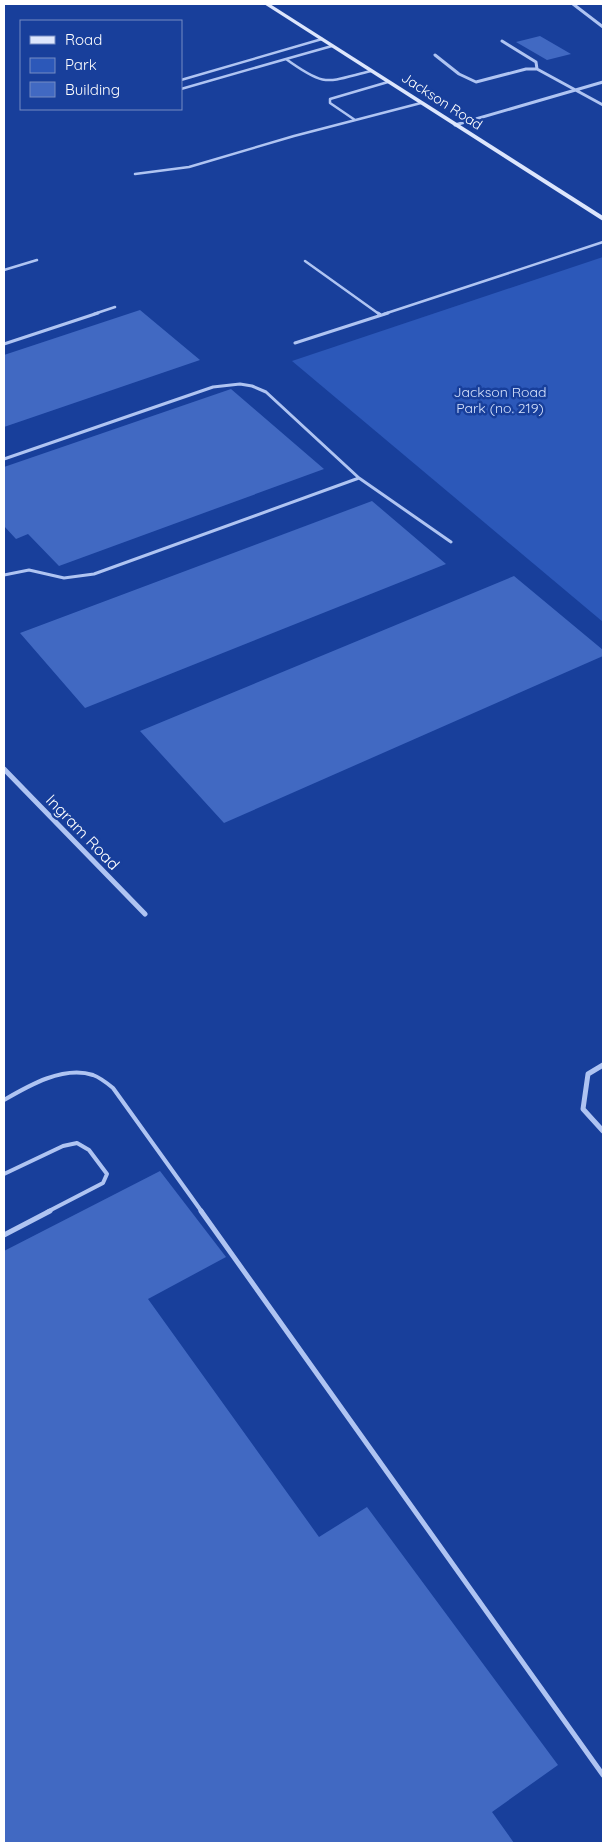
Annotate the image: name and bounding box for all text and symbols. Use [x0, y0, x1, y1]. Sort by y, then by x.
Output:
legend [20, 20, 182, 110]
text: Road [65, 30, 102, 49]
text: Park [65, 55, 97, 74]
street label: Jackson Road [398, 68, 486, 134]
text: Building [65, 80, 120, 99]
park label: Jackson Road Park (no. 219) [454, 383, 546, 417]
street label: Ingram Road [42, 790, 124, 874]

